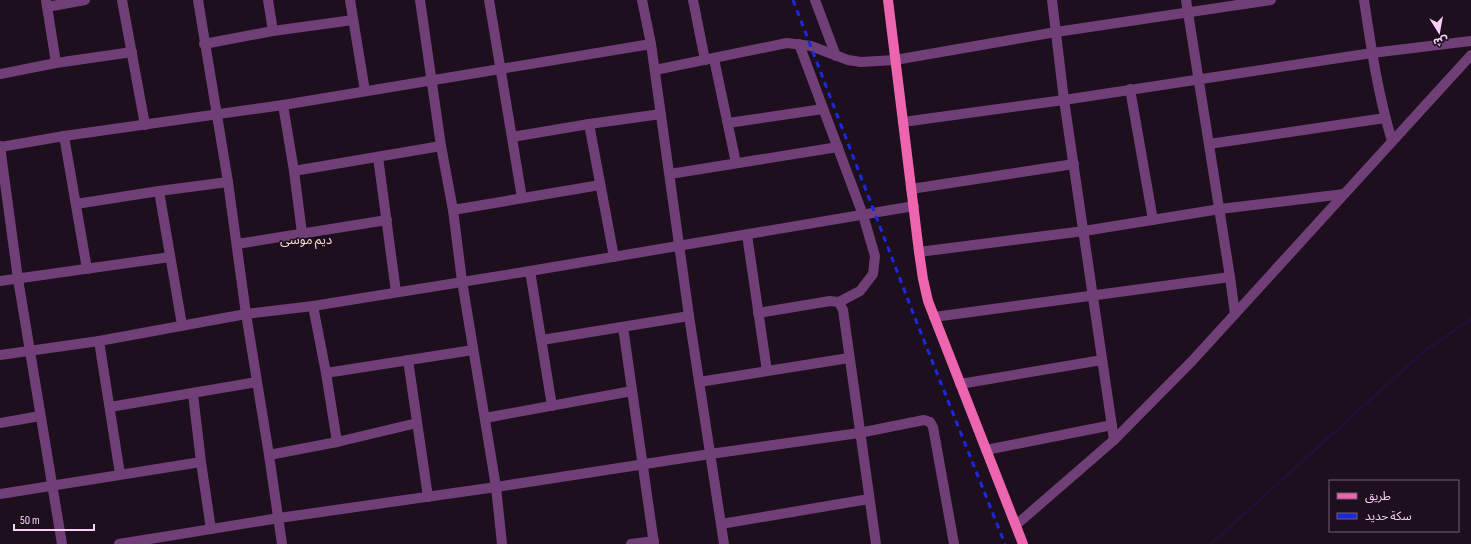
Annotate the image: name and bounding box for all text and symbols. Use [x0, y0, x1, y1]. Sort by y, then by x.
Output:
north arrow [1419, 12, 1459, 52]
text: ش [1432, 34, 1449, 49]
district label: ديم موسى [280, 232, 332, 250]
legend [1329, 480, 1459, 532]
text: طريق [1365, 489, 1391, 504]
scale bar [14, 506, 94, 532]
text: سكة حديد [1365, 509, 1412, 524]
text: 50 m [20, 513, 40, 528]

